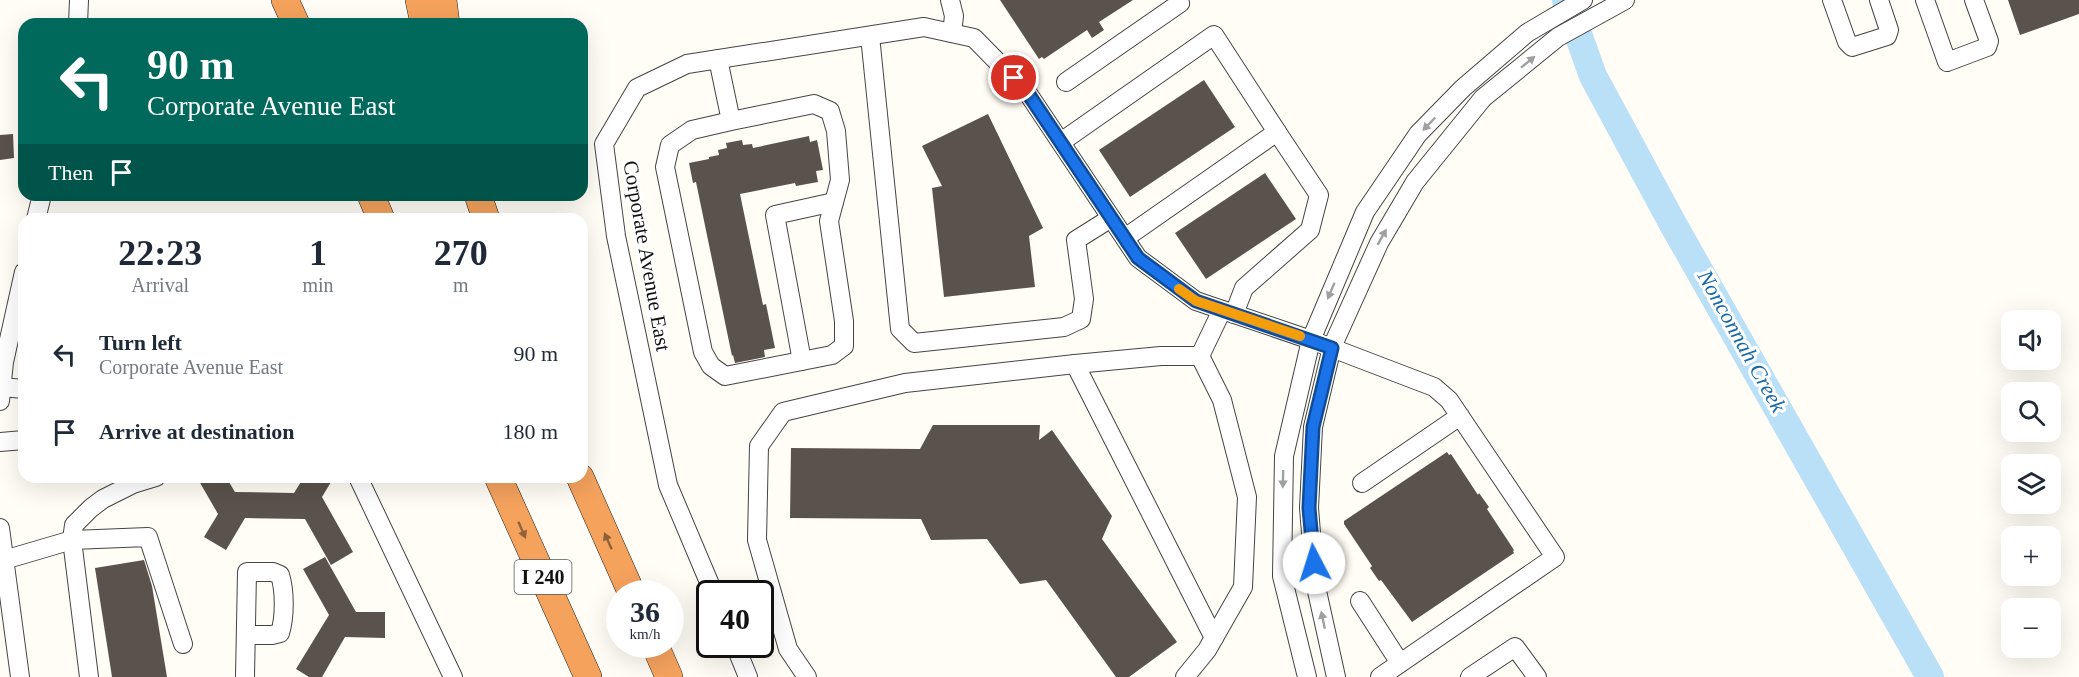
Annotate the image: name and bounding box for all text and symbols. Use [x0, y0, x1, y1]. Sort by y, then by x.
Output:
icon: left [48, 42, 126, 120]
text: 90 m [147, 42, 235, 88]
pin [988, 52, 1039, 103]
one-way arrow [1520, 55, 1536, 68]
icon: arrive [997, 61, 1030, 94]
text: Corporate Avenue East [147, 91, 395, 121]
one-way arrow [1422, 116, 1436, 130]
icon: arrive [105, 156, 138, 189]
street label: Corporate Avenue East [618, 159, 676, 353]
text: Then [48, 160, 93, 185]
one-way arrow [1377, 229, 1388, 245]
text: 22:23 [118, 233, 202, 273]
text: 1 [309, 233, 327, 273]
text: 270 [434, 233, 488, 273]
water label: Nonconnah Creek [1692, 265, 1792, 418]
text: Arrival [131, 274, 189, 296]
text: min [302, 274, 334, 296]
text: m [453, 274, 469, 296]
one-way arrow [1326, 282, 1336, 300]
map controls [2001, 310, 2061, 658]
button: sound [2001, 310, 2061, 370]
text: Turn left [99, 330, 182, 355]
icon: left [48, 338, 81, 371]
text: 90 m [513, 341, 558, 366]
text: Corporate Avenue East [99, 356, 283, 378]
button: search [2001, 382, 2061, 442]
icon: arrive [48, 416, 81, 449]
text: Arrive at destination [99, 419, 295, 444]
text: 180 m [502, 419, 558, 444]
button: layers [2001, 454, 2061, 514]
one-way arrow [1279, 469, 1288, 488]
one-way arrow [517, 522, 526, 539]
button: + [2001, 526, 2061, 586]
position arrow [1282, 531, 1346, 595]
one-way arrow [603, 532, 612, 549]
road number: I 240 [514, 560, 572, 594]
speed limit sign: 40 [696, 580, 774, 658]
text: 36 [630, 595, 660, 628]
button: − [2001, 598, 2061, 658]
one-way arrow [1318, 611, 1328, 629]
text: km/h [630, 626, 660, 642]

